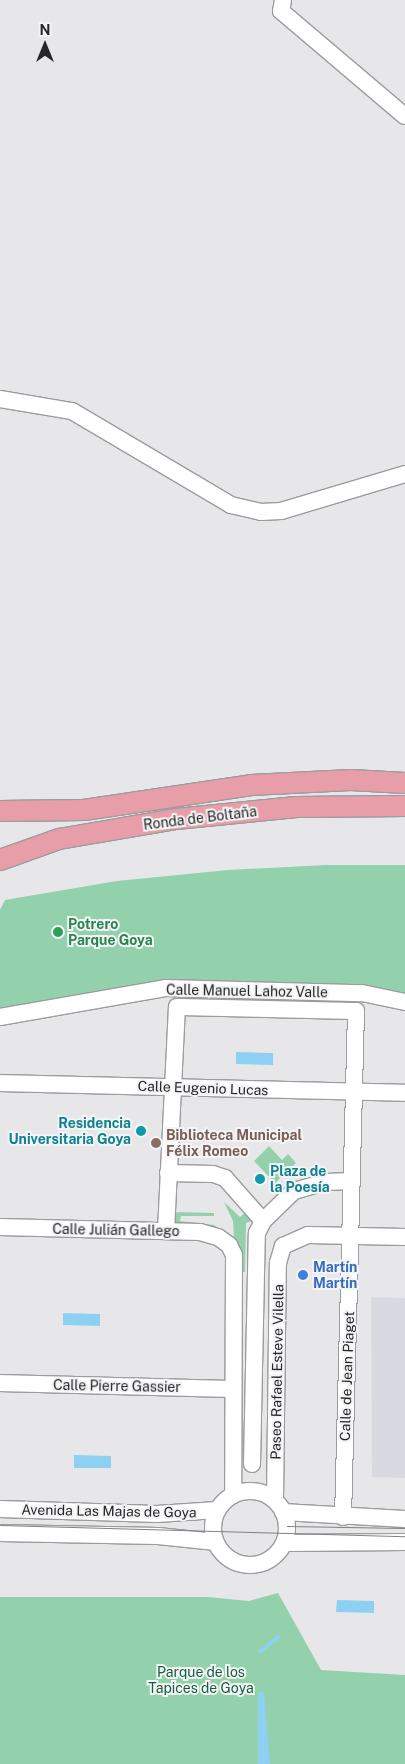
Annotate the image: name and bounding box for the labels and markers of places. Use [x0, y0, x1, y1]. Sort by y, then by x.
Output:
place label: Potrero Parque Goya [68, 916, 153, 949]
marker: Potrero Parque Goya [52, 926, 64, 938]
place label: Residencia Universitaria Goya [8, 1115, 131, 1148]
marker: Residencia Universitaria Goya [135, 1125, 147, 1137]
place label: Biblioteca Municipal Félix Romeo [166, 1127, 302, 1160]
marker: Biblioteca Municipal Félix Romeo [150, 1137, 162, 1149]
place label: Plaza de la Poesía [270, 1163, 330, 1196]
marker: Plaza de la Poesía [254, 1173, 266, 1185]
place label: Martín Martín [313, 1259, 357, 1292]
marker: Martín Martín [297, 1269, 309, 1281]

